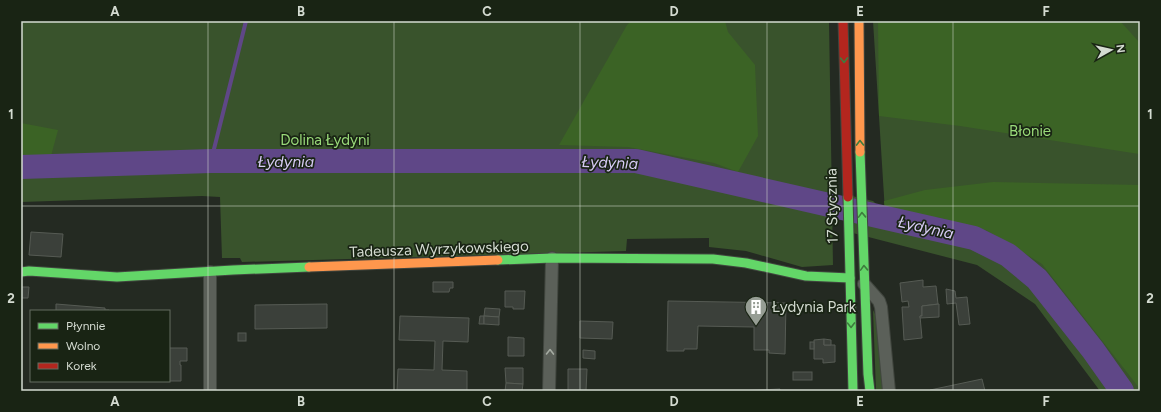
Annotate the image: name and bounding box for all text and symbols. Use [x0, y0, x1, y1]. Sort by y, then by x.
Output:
text: A [110, 4, 120, 19]
text: B [297, 4, 305, 19]
text: C [482, 4, 492, 19]
text: D [669, 4, 679, 19]
text: E [856, 4, 864, 19]
text: F [1042, 4, 1050, 19]
north arrow [1091, 30, 1131, 70]
text: N [1113, 44, 1127, 54]
one-way arrow [840, 57, 848, 63]
text: 1 [8, 107, 14, 122]
text: 1 [1147, 107, 1153, 122]
park label: Błonie [1009, 122, 1051, 140]
park label: Dolina Łydyni [280, 131, 370, 149]
one-way arrow [856, 140, 864, 146]
water label: Łydynia [258, 152, 314, 171]
water label: Łydynia [581, 152, 638, 173]
street label: 17 Stycznia [822, 168, 842, 244]
one-way arrow [858, 212, 866, 218]
water label: Łydynia [896, 212, 955, 243]
street label: Tadeusza Wyrzykowskiego [349, 237, 529, 261]
one-way arrow [860, 265, 868, 271]
text: 2 [7, 291, 15, 306]
text: 2 [1146, 291, 1154, 306]
building icon: Łydynia Park [743, 294, 769, 327]
place label: Łydynia Park [772, 298, 857, 316]
legend [30, 310, 170, 382]
text: Płynnie [66, 319, 106, 333]
one-way arrow [847, 322, 855, 328]
text: Wolno [66, 339, 100, 353]
one-way arrow [546, 349, 554, 355]
text: Korek [66, 359, 97, 373]
text: A [110, 394, 120, 409]
text: B [297, 394, 305, 409]
text: C [482, 394, 492, 409]
text: D [669, 394, 679, 409]
text: E [856, 394, 864, 409]
text: F [1042, 394, 1050, 409]

